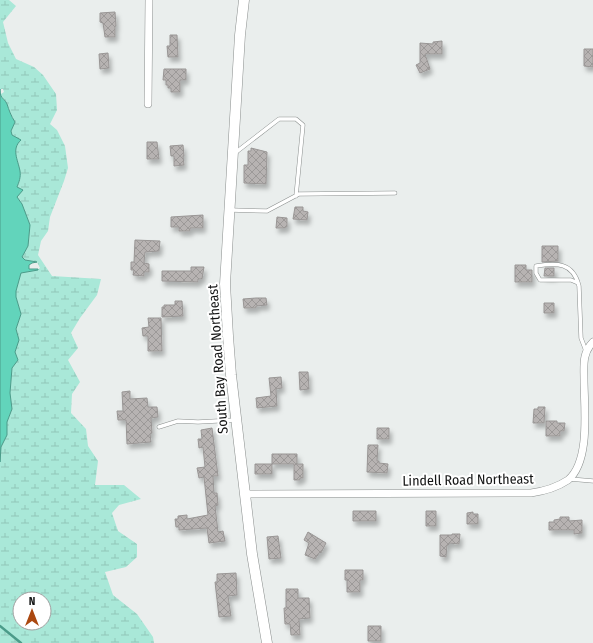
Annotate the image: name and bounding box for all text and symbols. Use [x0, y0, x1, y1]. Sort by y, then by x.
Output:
street label: South Bay Road Northeast [204, 283, 232, 434]
street label: Lindell Road Northeast [402, 470, 534, 490]
north arrow [12, 591, 52, 631]
text: N [29, 595, 35, 608]

